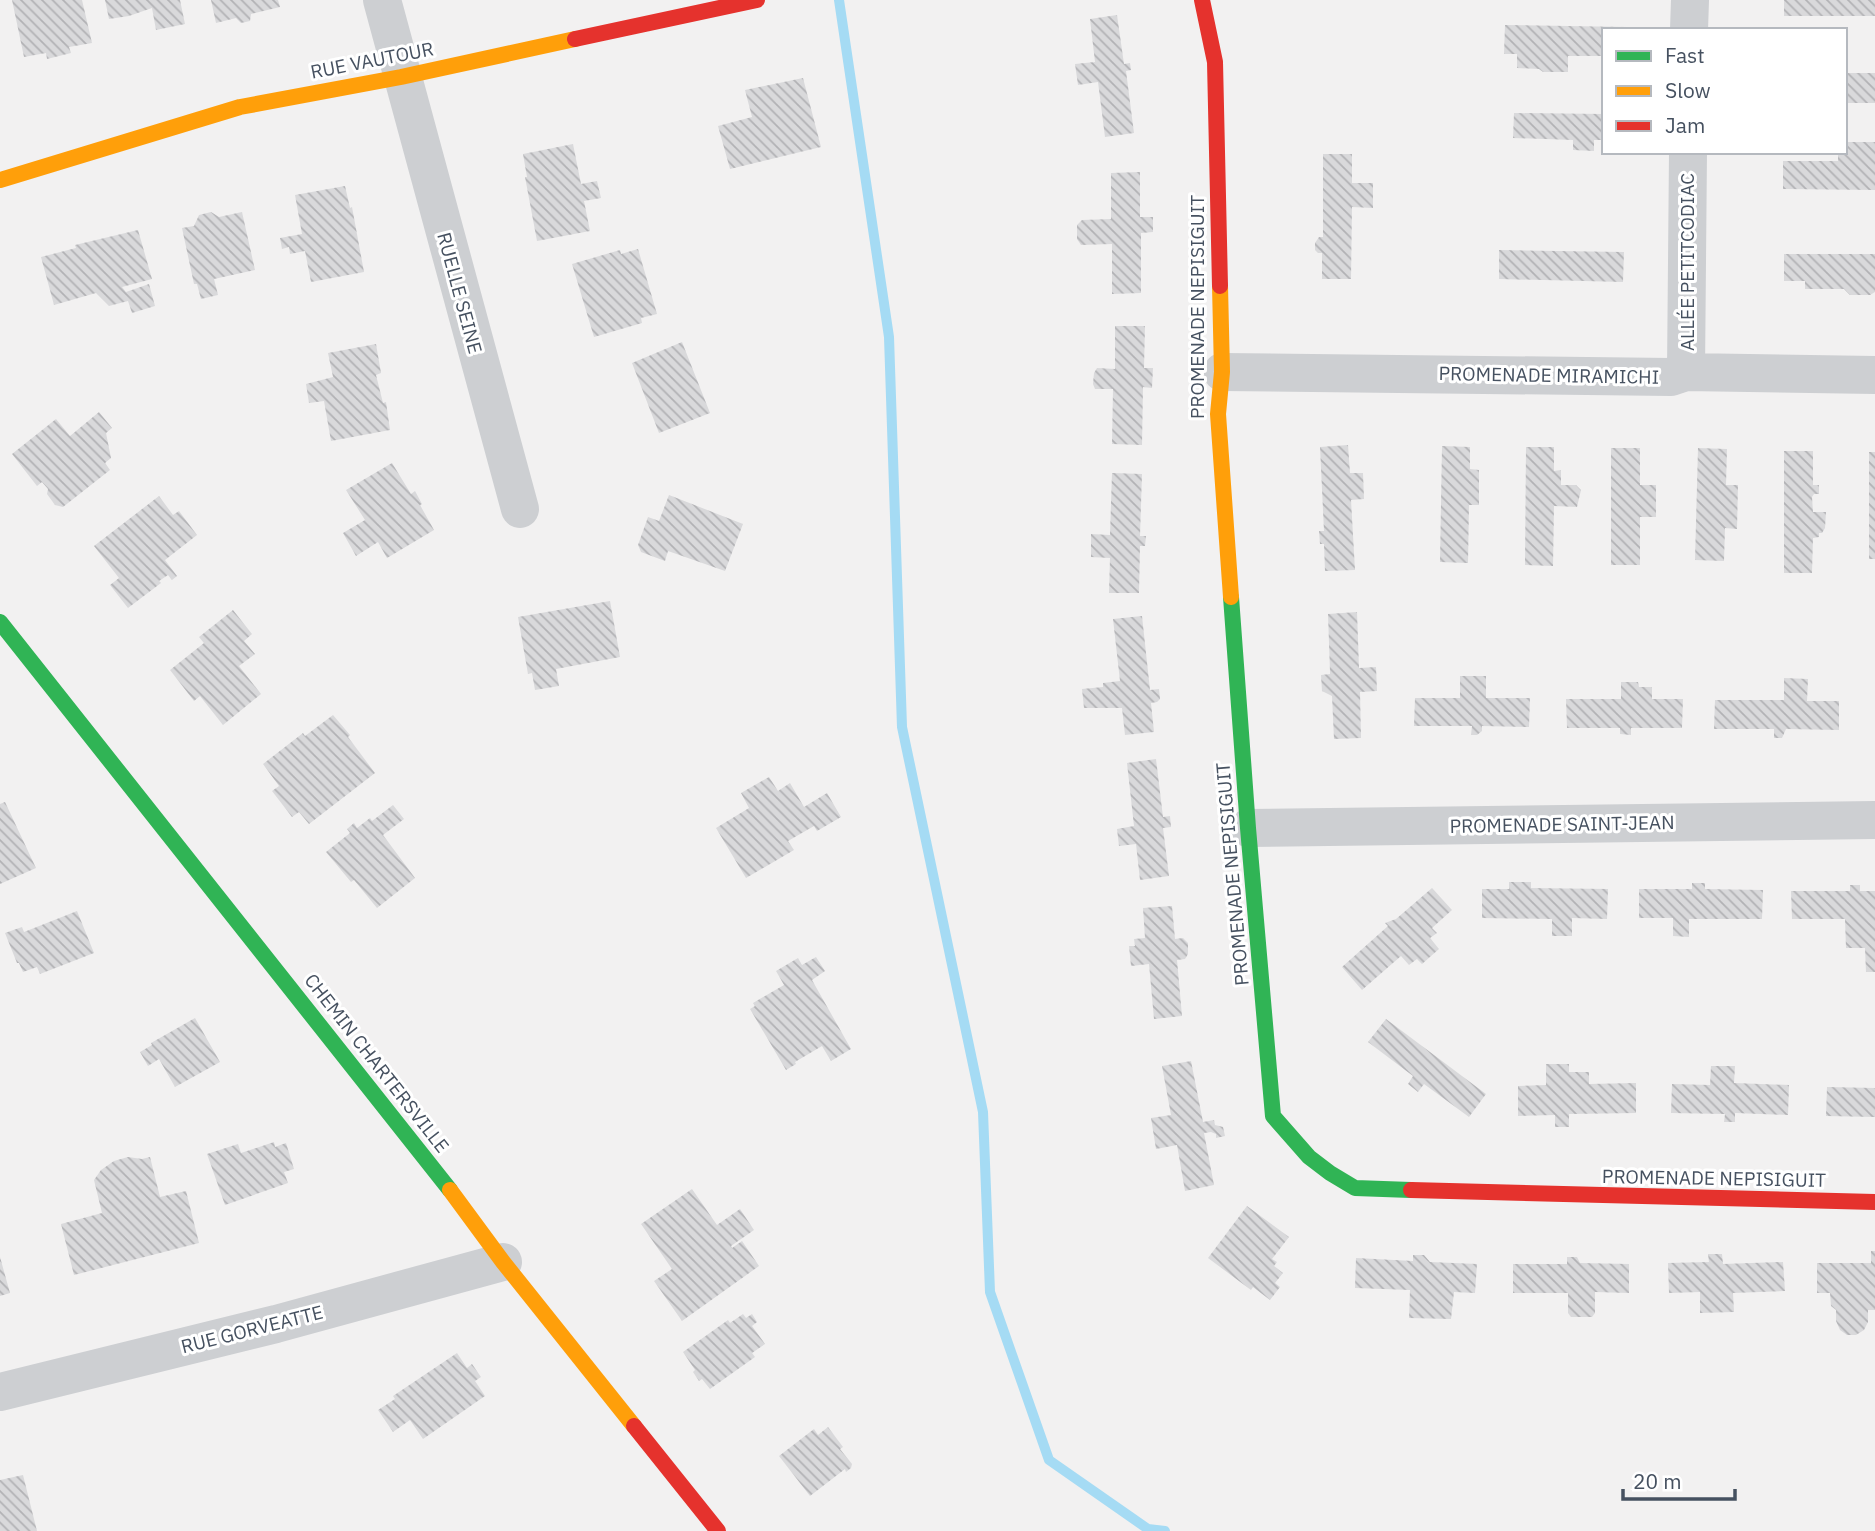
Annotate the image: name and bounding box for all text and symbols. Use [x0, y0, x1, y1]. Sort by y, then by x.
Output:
legend [1602, 28, 1847, 154]
street label: RUE VAUTOUR [308, 36, 436, 84]
text: Fast [1665, 41, 1705, 69]
text: Slow [1665, 76, 1711, 104]
text: Jam [1665, 111, 1705, 139]
street label: ALLÉE PETITCODIAC [1675, 173, 1699, 351]
street label: PROMENADE NEPISIGUIT [1185, 195, 1209, 419]
street label: RUELLE SEINE [432, 230, 488, 356]
street label: PROMENADE MIRAMICHI [1439, 361, 1659, 389]
street label: PROMENADE NEPISIGUIT [1210, 761, 1254, 987]
street label: PROMENADE SAINT-JEAN [1449, 810, 1675, 838]
street label: CHEMIN CHARTERSVILLE [300, 969, 454, 1157]
street label: PROMENADE NEPISIGUIT [1602, 1164, 1826, 1192]
street label: RUE GORVEATTE [178, 1300, 326, 1358]
scale bar [1623, 1458, 1735, 1502]
text: 20 m [1633, 1467, 1682, 1495]

